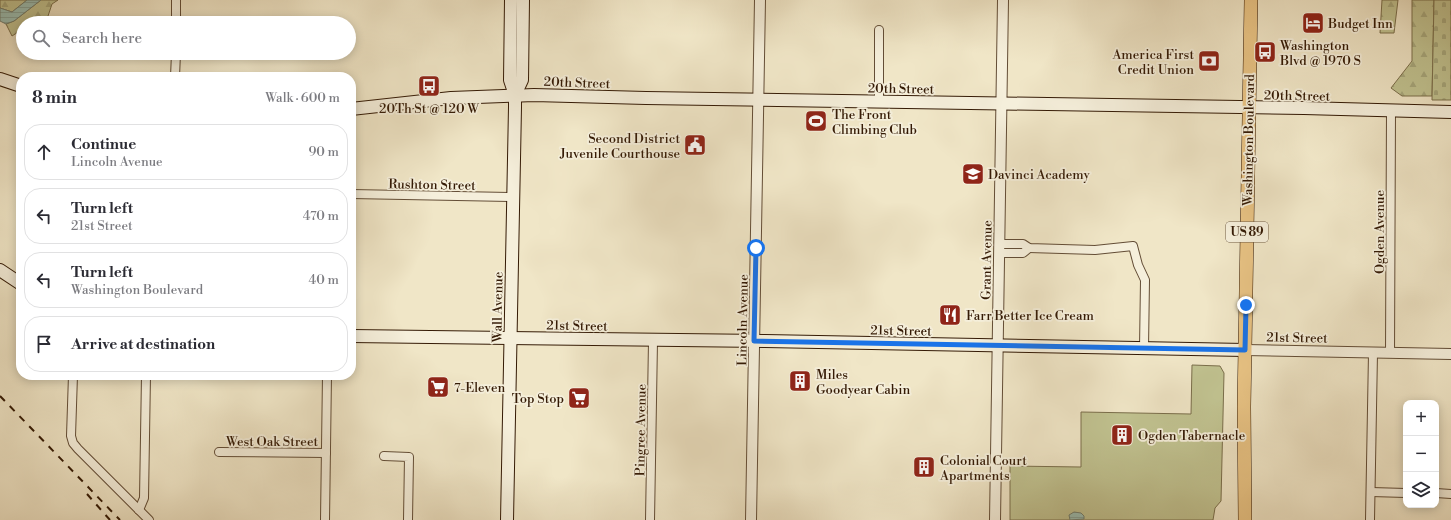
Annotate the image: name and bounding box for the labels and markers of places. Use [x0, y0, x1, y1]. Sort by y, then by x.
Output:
hotel icon: Budget Inn [1300, 10, 1326, 36]
place label: Budget Inn [1327, 16, 1393, 32]
place label: Washington Blvd @ 1970 S [1279, 38, 1361, 69]
bus stop icon: Washington Blvd @ 1970 S [1252, 39, 1278, 65]
place label: America First Credit Union [1111, 47, 1194, 78]
bank icon: America First Credit Union [1196, 48, 1222, 74]
bus stop icon: 20Th St @ 120 W [416, 73, 442, 99]
place label: 20Th St @ 120 W [379, 101, 480, 117]
place label: The Front Climbing Club [832, 107, 917, 138]
sports icon: The Front Climbing Club [803, 108, 829, 134]
place label: Second District Juvenile Courthouse [559, 131, 680, 162]
public building icon: Second District Juvenile Courthouse [682, 132, 708, 158]
school or university icon: Davinci Academy [960, 161, 986, 187]
place label: Davinci Academy [988, 167, 1091, 183]
restaurant icon: Farr Better Ice Cream [937, 302, 963, 328]
place label: Farr Better Ice Cream [966, 308, 1094, 324]
place label: Miles Goodyear Cabin [816, 367, 910, 398]
building icon: Miles Goodyear Cabin [787, 368, 813, 394]
supermarket icon: 7-Eleven [425, 374, 451, 400]
place label: 7-Eleven [454, 380, 505, 396]
supermarket icon: Top Stop [566, 385, 592, 411]
place label: Top Stop [512, 391, 564, 407]
building icon: Ogden Tabernacle [1109, 422, 1135, 448]
place label: Ogden Tabernacle [1138, 428, 1246, 444]
place label: Colonial Court Apartments [939, 453, 1027, 484]
building icon: Colonial Court Apartments [911, 454, 937, 480]

